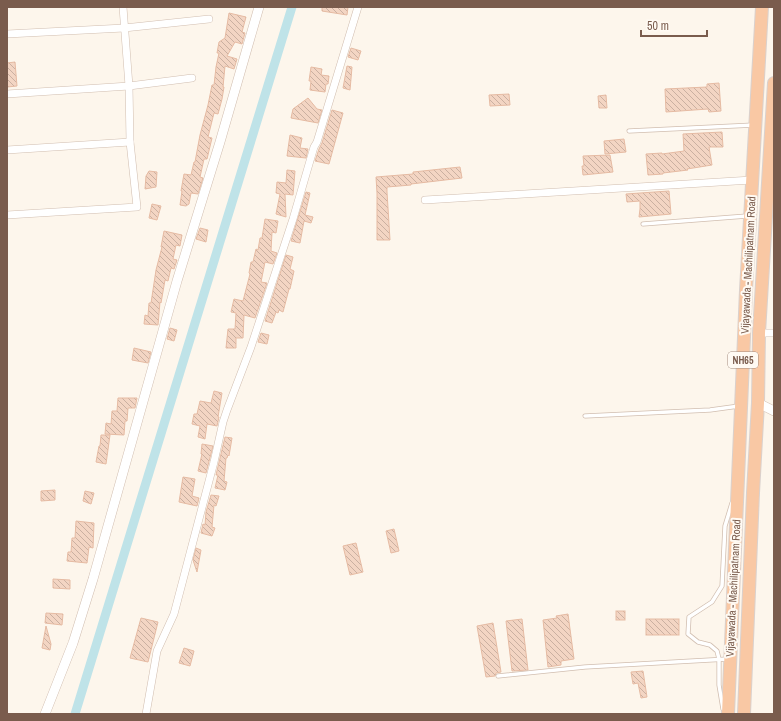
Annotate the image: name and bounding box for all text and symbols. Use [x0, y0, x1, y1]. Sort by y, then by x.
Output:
scale bar [641, 12, 707, 38]
text: 50 m [647, 18, 669, 34]
street label: Vijayawada - Machilipatnam Road [737, 196, 759, 334]
road number: NH65 [728, 352, 758, 368]
street label: Vijayawada - Machilipatnam Road [722, 519, 744, 657]

